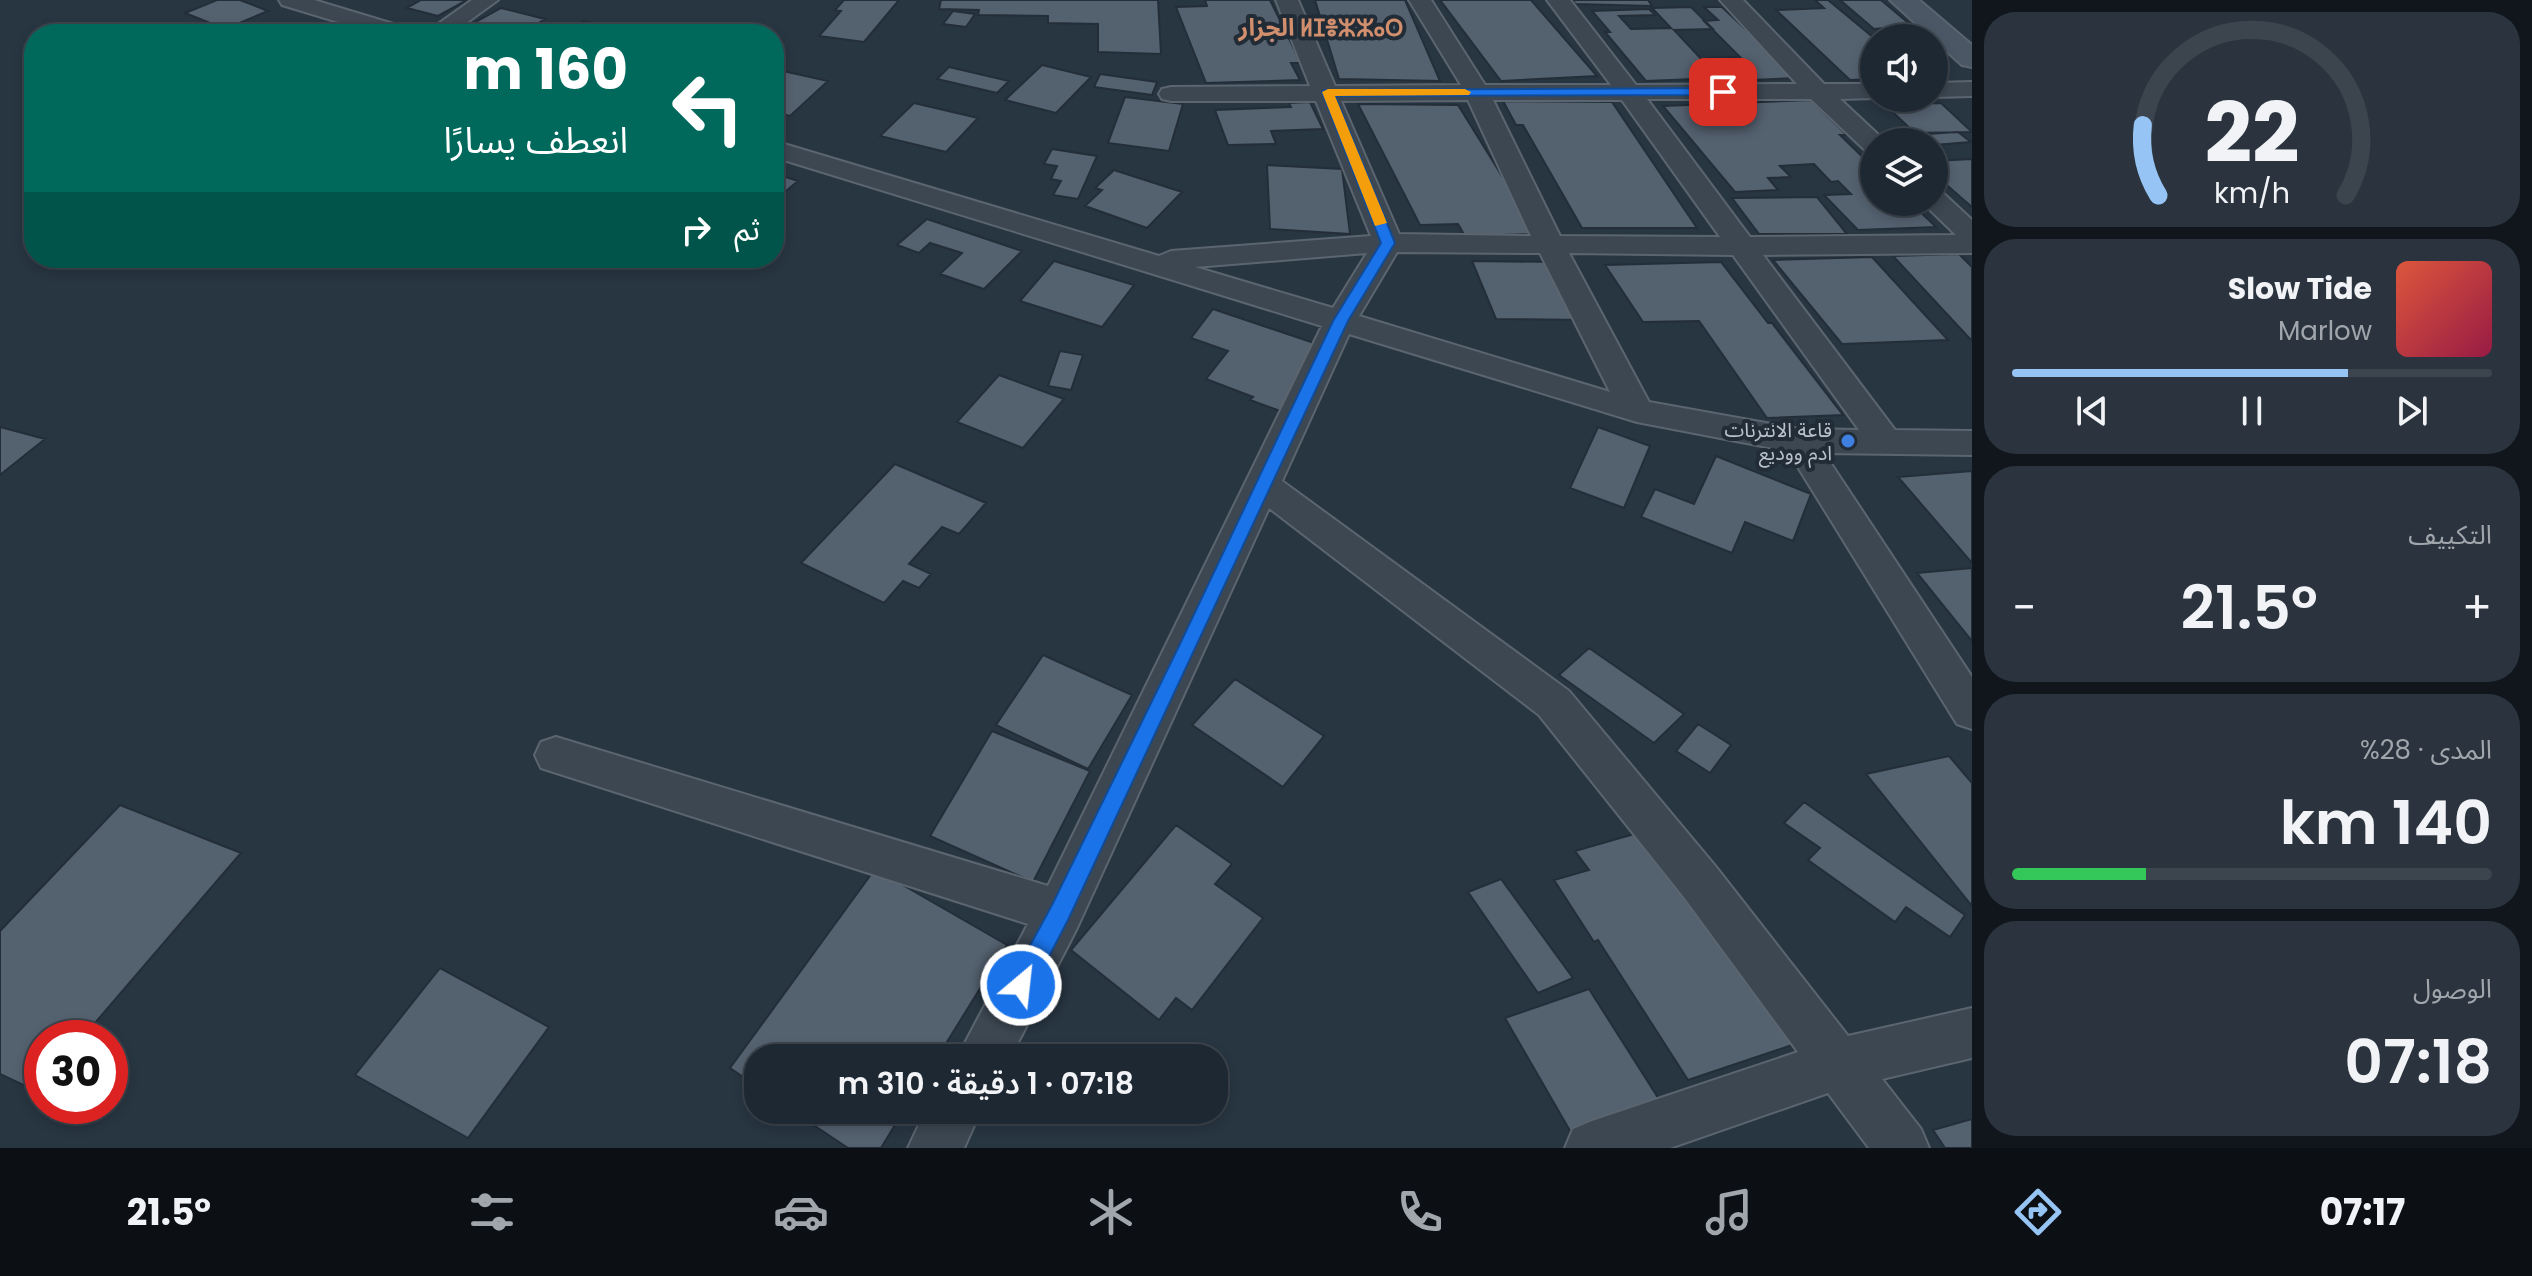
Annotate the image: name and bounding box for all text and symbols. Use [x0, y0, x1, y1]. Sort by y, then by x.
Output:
district label: الجزار ⵍⵊⴻⵣⵣⴰⵔ [1238, 11, 1403, 44]
map controls [1860, 24, 1948, 216]
button: sound [1860, 24, 1948, 112]
text: 160 m [464, 30, 628, 109]
icon: left [656, 56, 760, 160]
pin [1689, 58, 1757, 126]
icon: arrive [1701, 70, 1745, 114]
text: 22 [2204, 74, 2300, 190]
text: انعطف يسارًا [444, 115, 628, 166]
button: layers [1860, 128, 1948, 216]
text: km/h [2214, 173, 2290, 213]
icon: right [674, 208, 718, 252]
text: ثم [734, 208, 760, 251]
text: Slow Tide [2228, 267, 2372, 310]
text: Marlow [2278, 313, 2372, 349]
icon: previous [2070, 389, 2114, 433]
icon: pause [2230, 389, 2274, 433]
icon: next [2390, 389, 2434, 433]
place label: قاعة الانترنات ادم ووديع [1725, 416, 1832, 468]
marker: قاعة الانترنات ادم ووديع [1839, 432, 1857, 450]
text: التكييف [2408, 517, 2492, 553]
text: 21.5° [2181, 566, 2318, 650]
text: − [2012, 577, 2036, 638]
text: + [2462, 577, 2492, 638]
text: المدى · 28% [2360, 732, 2492, 768]
text: 140 km [2280, 781, 2492, 865]
position arrow [979, 943, 1063, 1027]
text: الوصول [2413, 971, 2492, 1007]
speed limit sign: 30 [24, 1020, 128, 1124]
text: 07:18 [2344, 1020, 2492, 1104]
text: 07:18 · 1 دقيقة · 310 m [838, 1062, 1134, 1105]
icon: filters [464, 1184, 520, 1240]
icon: car [773, 1184, 829, 1240]
icon: climate [1083, 1184, 1139, 1240]
icon: phone [1392, 1184, 1448, 1240]
icon: music [1701, 1184, 1757, 1240]
icon: directions [2010, 1184, 2066, 1240]
text: 21.5° [127, 1187, 211, 1238]
text: 07:17 [2320, 1187, 2405, 1238]

